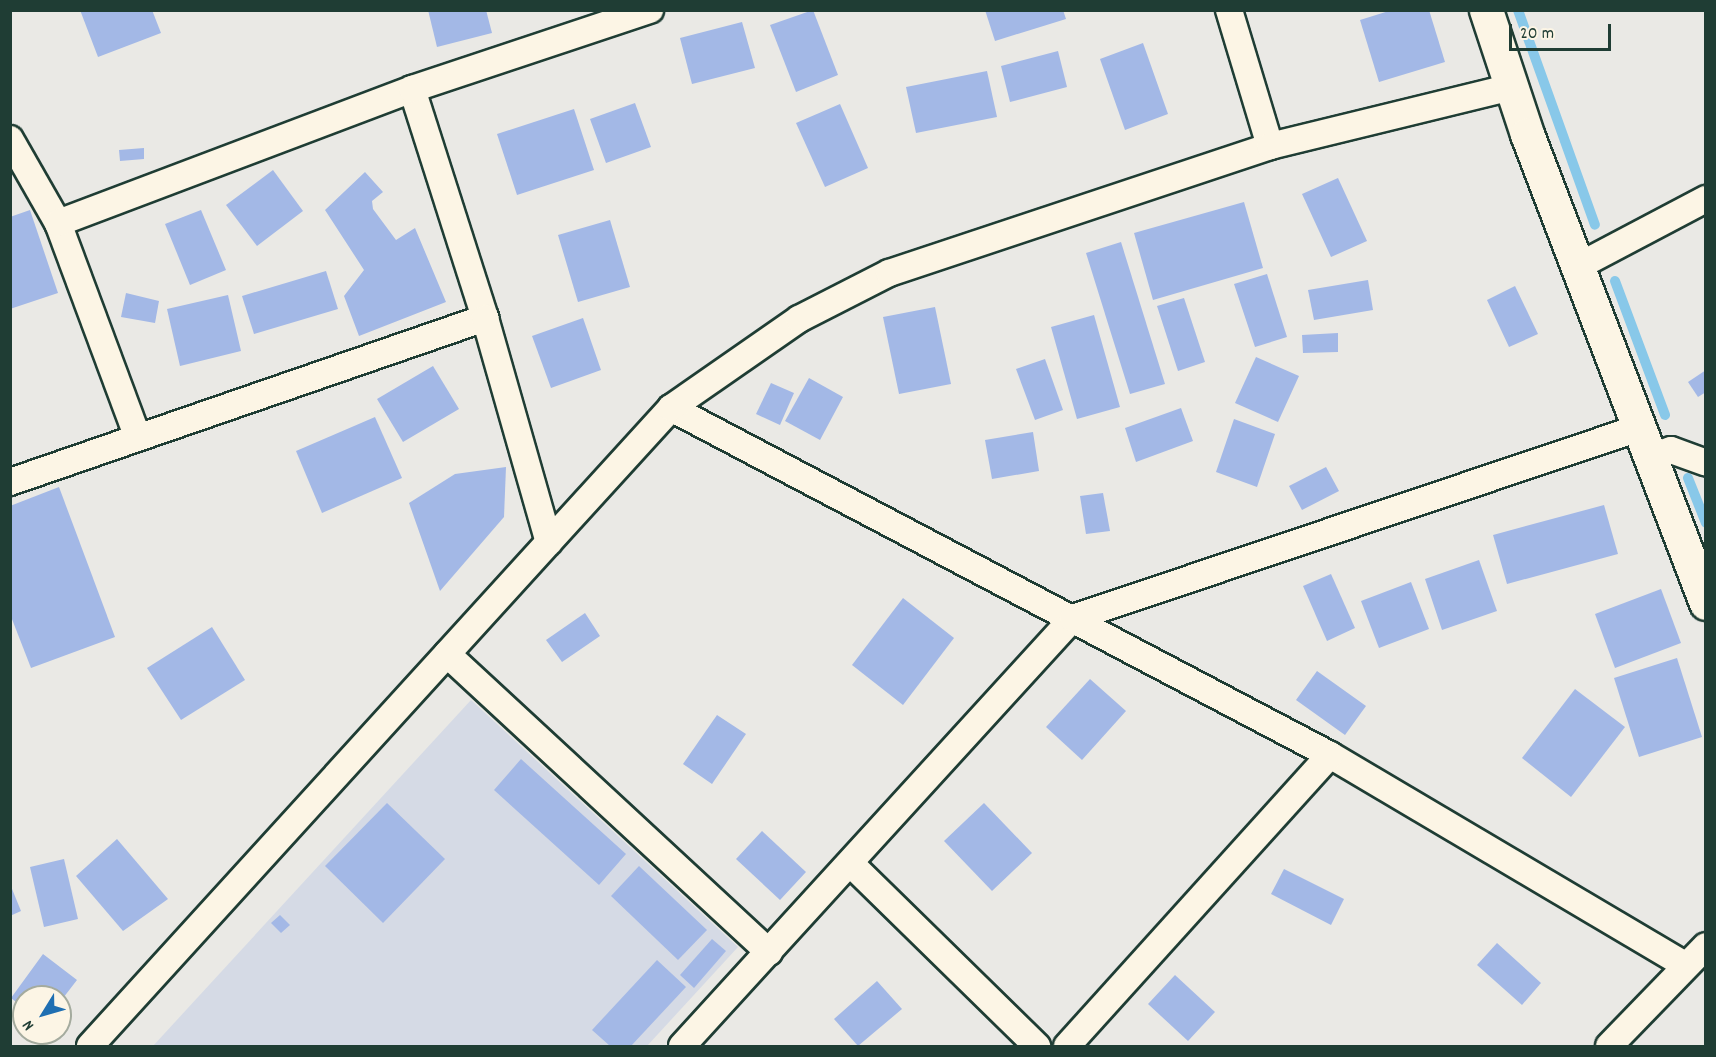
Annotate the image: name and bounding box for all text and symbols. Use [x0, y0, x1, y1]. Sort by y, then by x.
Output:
scale bar [1512, 12, 1614, 50]
text: 20 m [1520, 22, 1554, 47]
north arrow [12, 985, 72, 1045]
text: N [17, 1015, 40, 1035]

